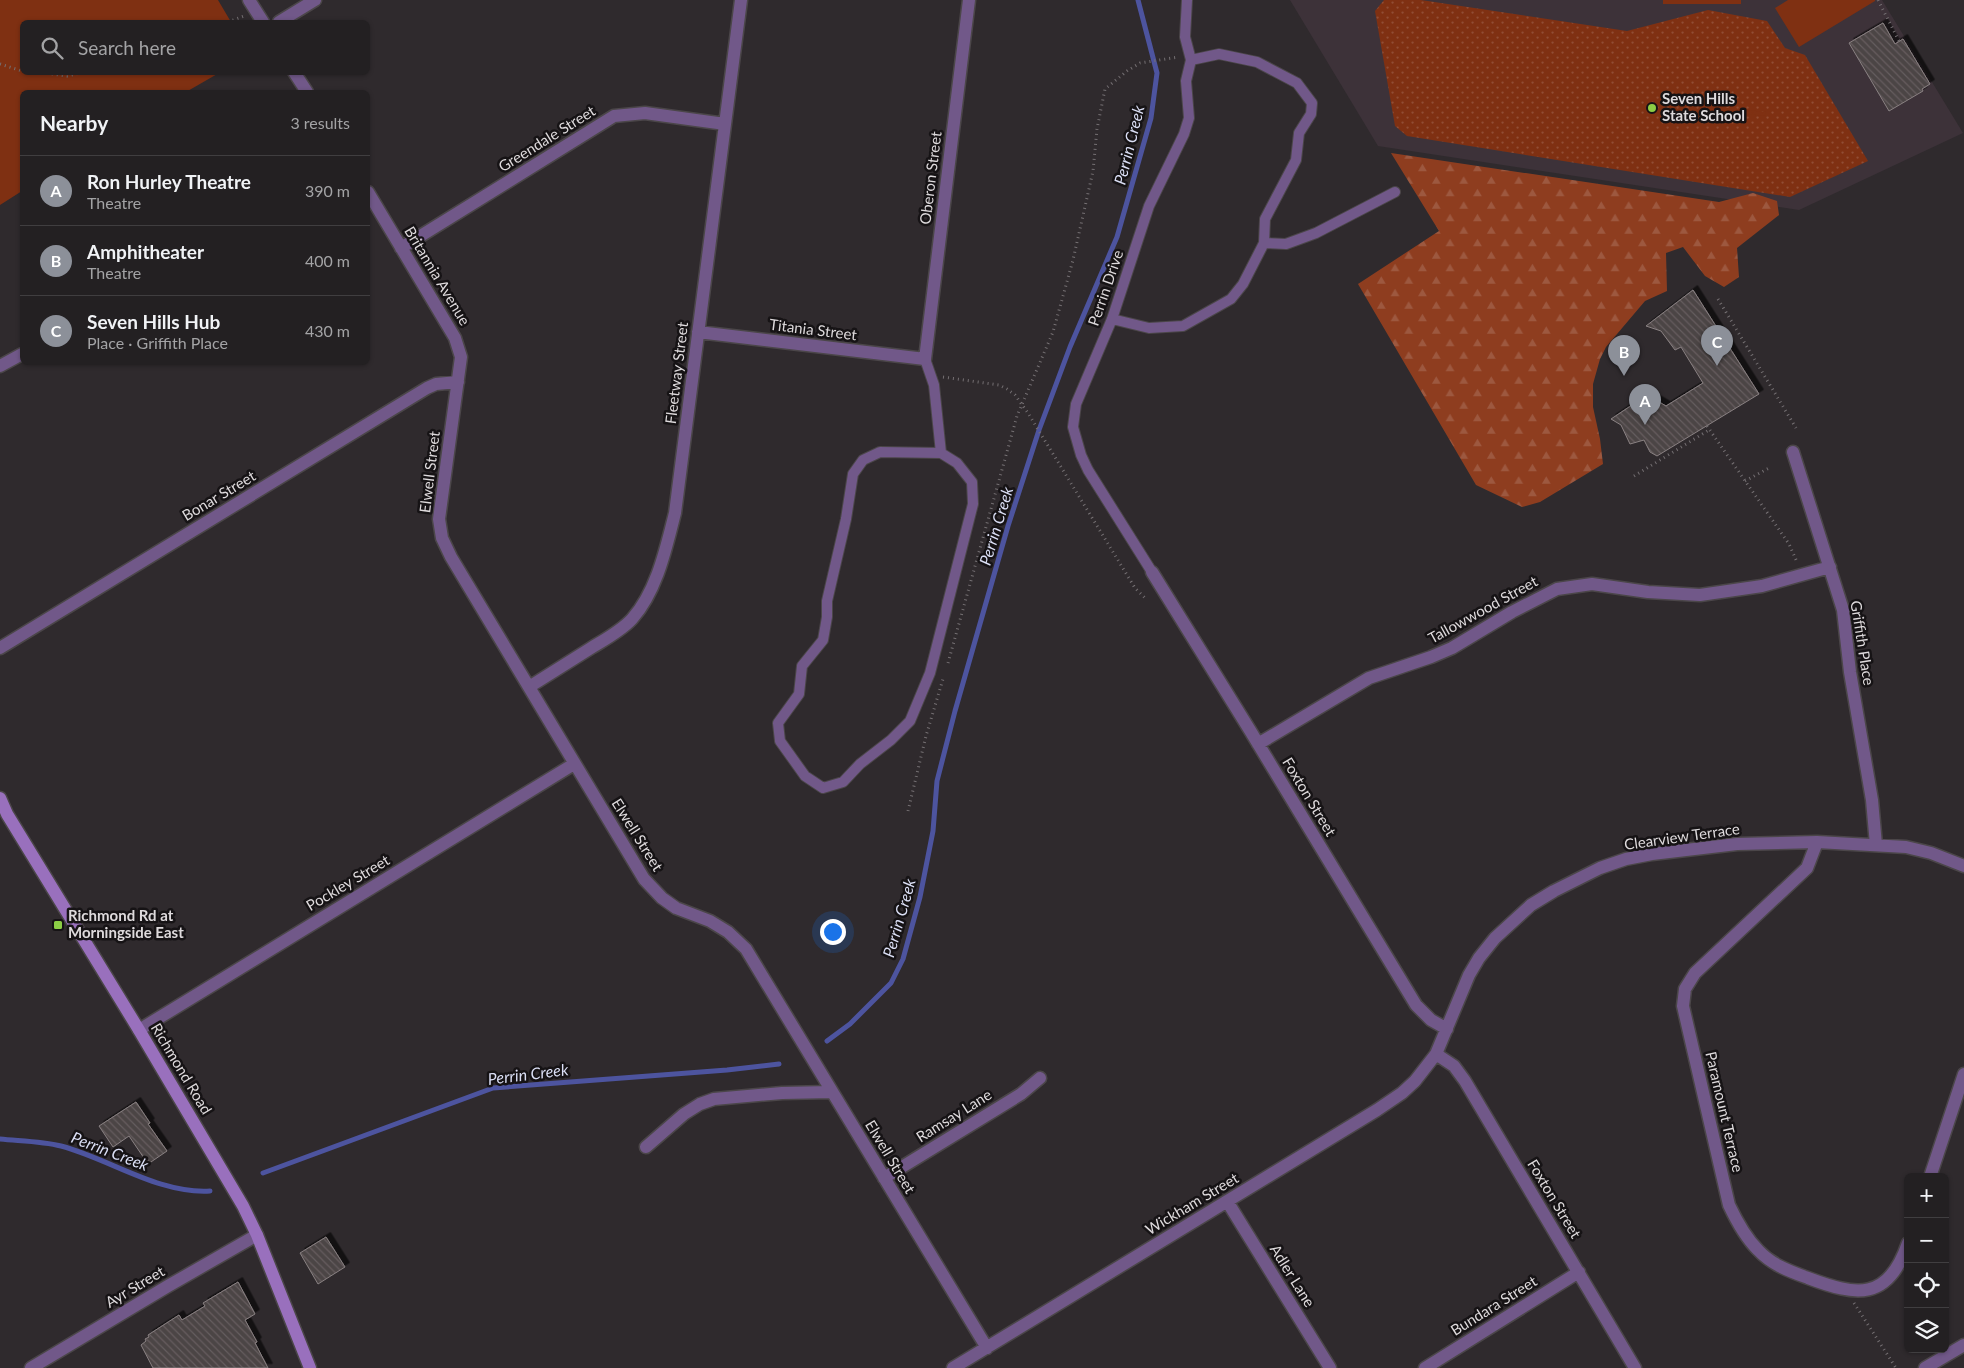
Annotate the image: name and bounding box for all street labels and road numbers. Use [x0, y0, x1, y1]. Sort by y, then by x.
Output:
street label: Greendale Street [495, 101, 599, 175]
street label: Oberon Street [915, 130, 945, 225]
street label: Britannia Avenue [401, 223, 475, 328]
street label: Perrin Drive [1084, 247, 1126, 328]
street label: Titania Street [768, 315, 859, 343]
street label: Fleetway Street [661, 320, 691, 425]
street label: Elwell Street [415, 429, 443, 514]
street label: Bonar Street [179, 466, 259, 524]
street label: Tallowwood Street [1425, 571, 1541, 647]
street label: Griffith Place [1847, 599, 1879, 687]
street label: Foxton Street [1279, 754, 1341, 840]
street label: Elwell Street [608, 795, 668, 875]
street label: Clearview Terrace [1623, 819, 1741, 853]
street label: Pockley Street [303, 850, 393, 914]
street label: Richmond Road [148, 1020, 216, 1117]
street label: Paramount Terrace [1702, 1050, 1748, 1174]
street label: Ramsay Lane [912, 1085, 995, 1145]
street label: Elwell Street [862, 1117, 920, 1197]
street label: Foxton Street [1524, 1156, 1586, 1242]
street label: Wickham Street [1142, 1168, 1242, 1238]
street label: Adler Lane [1267, 1241, 1319, 1310]
street label: Ayr Street [102, 1261, 168, 1311]
street label: Bundara Street [1447, 1271, 1540, 1339]

